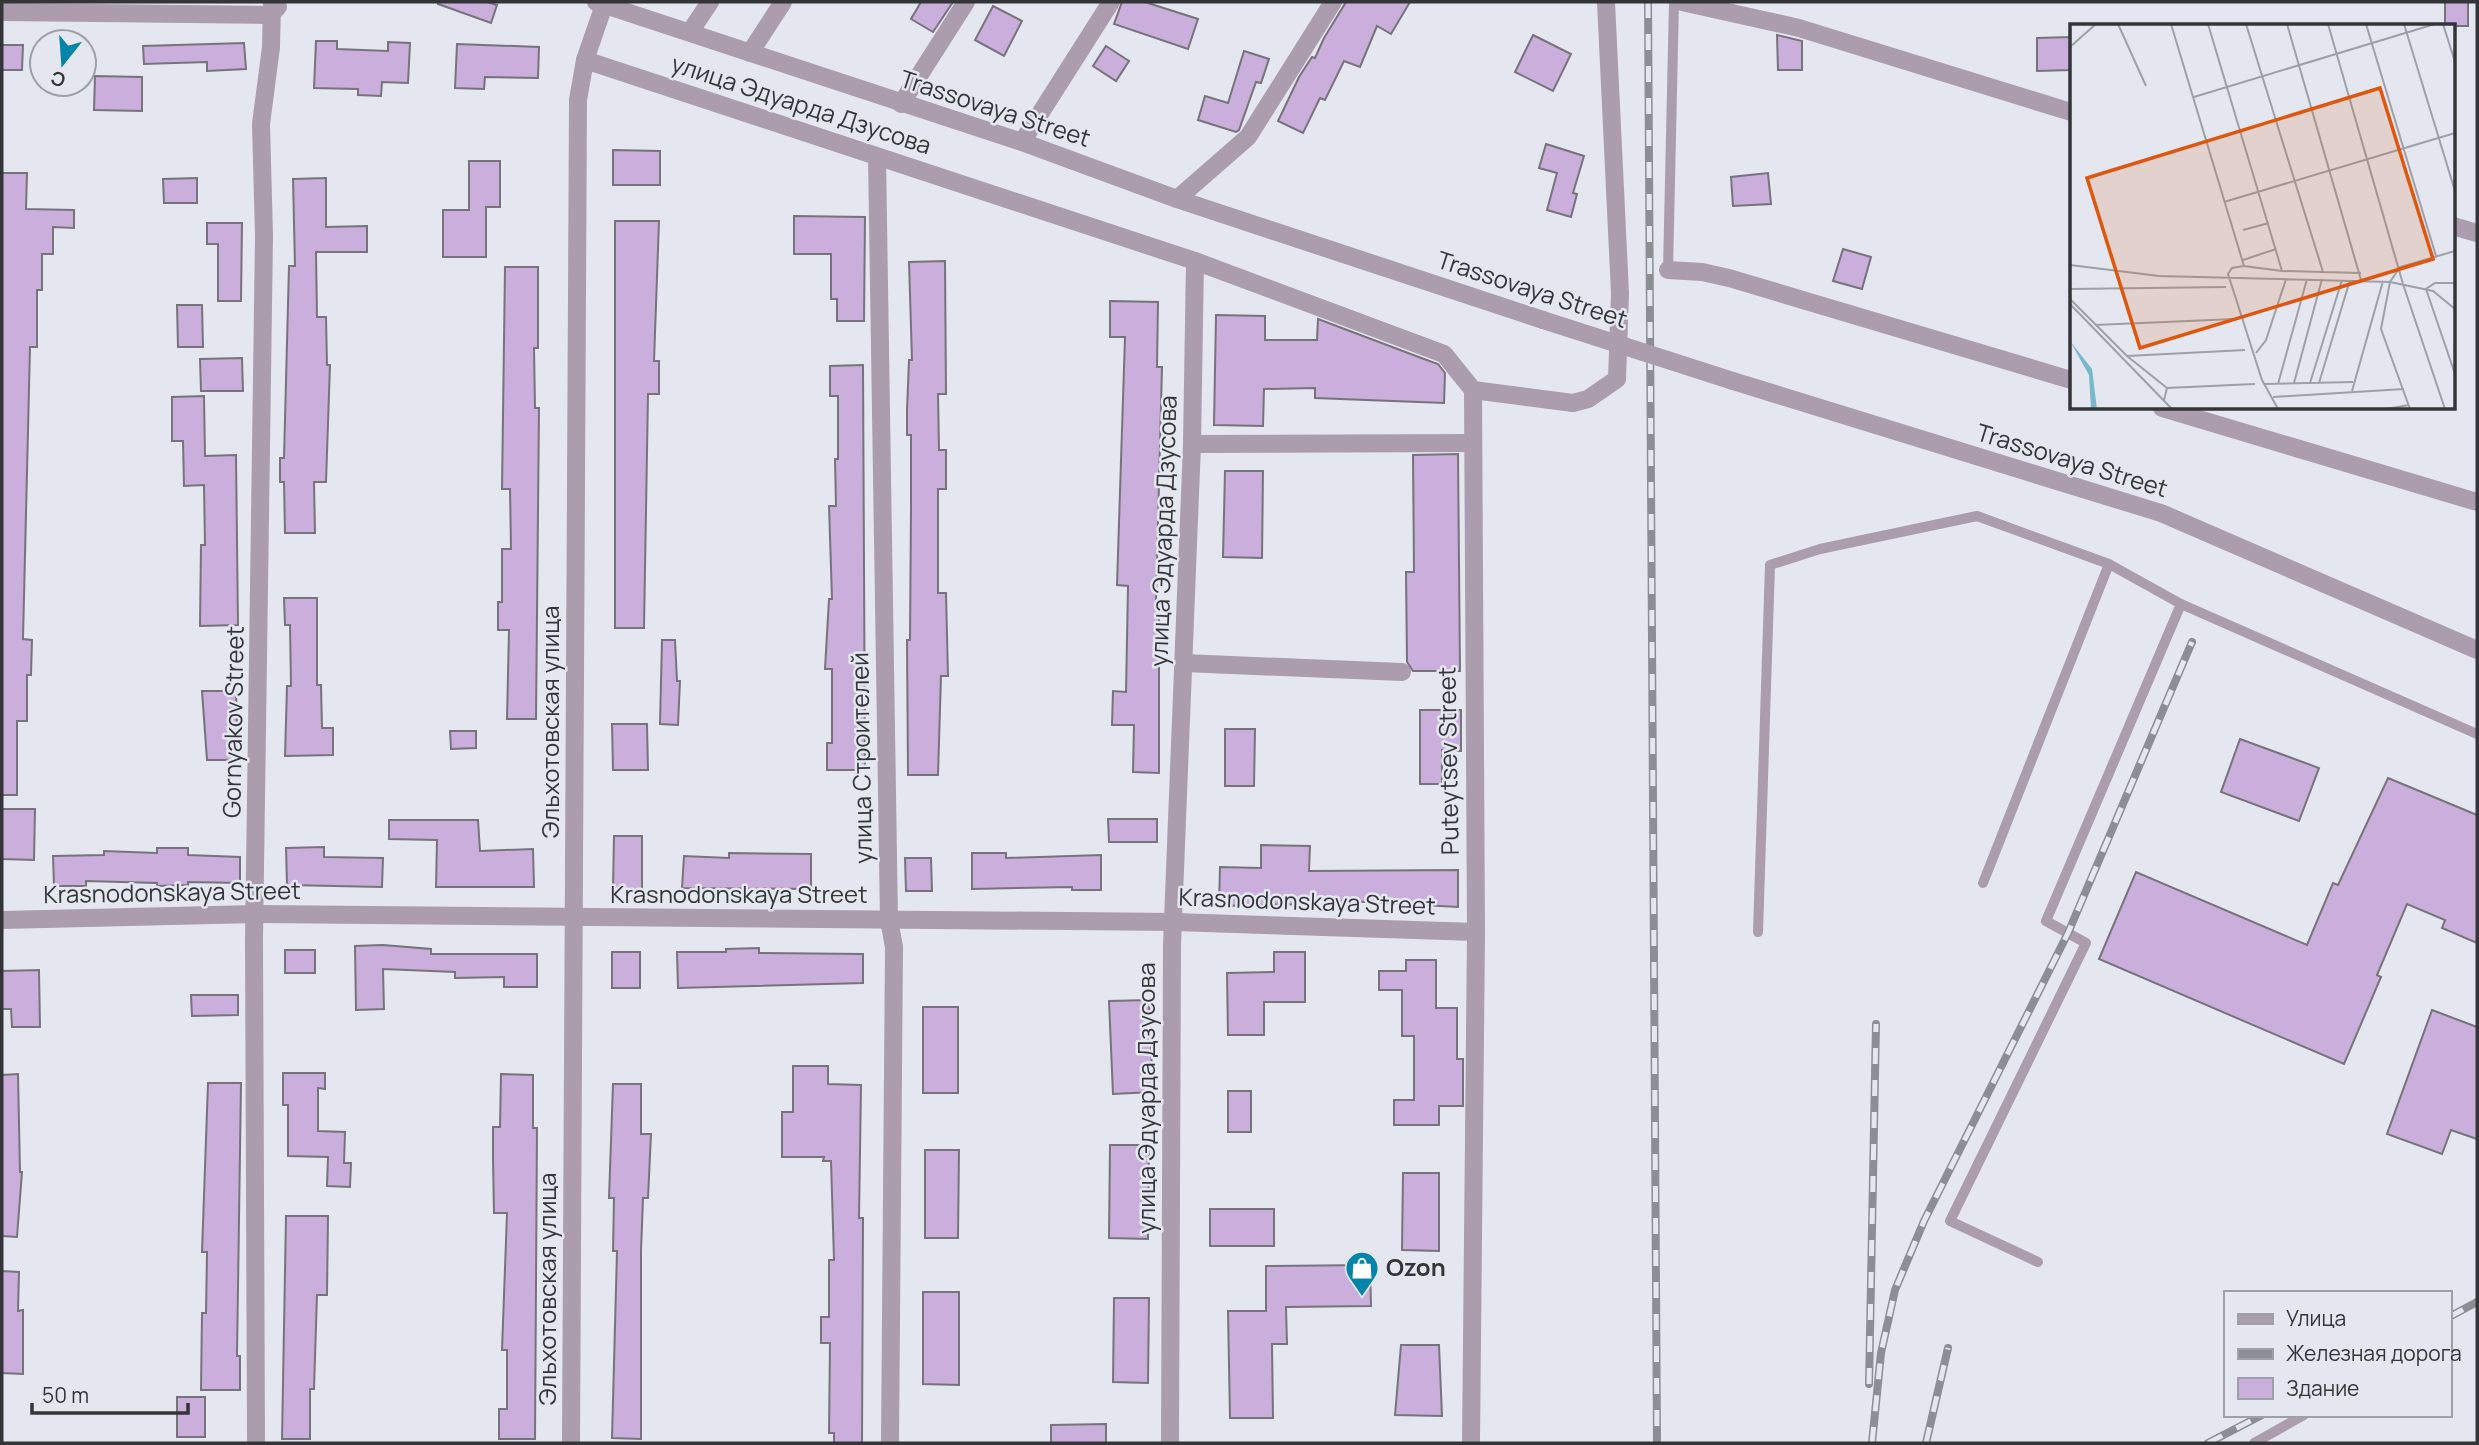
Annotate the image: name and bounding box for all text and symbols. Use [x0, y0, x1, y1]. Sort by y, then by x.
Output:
inset map [2070, 24, 2454, 410]
north arrow [28, 28, 98, 98]
street label: улица Эдуарда Дзусова [667, 46, 936, 161]
street label: Trassovaya Street [896, 61, 1095, 154]
text: С [48, 65, 69, 94]
street label: Trassovaya Street [1433, 242, 1632, 335]
street label: улица Эдуарда Дзусова [1141, 395, 1184, 667]
street label: Trassovaya Street [1973, 415, 2172, 504]
street label: Эльхотовская улица [533, 606, 566, 838]
street label: Gornyakov Street [214, 626, 251, 818]
street label: улица Строителей [842, 652, 879, 864]
street label: Puteytsev Street [1429, 666, 1466, 856]
street label: Krasnodonskaya Street [43, 873, 301, 910]
street label: Krasnodonskaya Street [610, 877, 868, 910]
street label: Krasnodonskaya Street [1178, 880, 1436, 921]
street label: улица Эдуарда Дзусова [1129, 962, 1162, 1234]
street label: Эльхотовская улица [530, 1173, 563, 1405]
shop icon: Ozon [1343, 1249, 1381, 1298]
place label: Ozon [1386, 1250, 1446, 1283]
legend [2224, 1291, 2451, 1417]
text: Улица [2286, 1304, 2346, 1332]
text: Железная дорога [2286, 1339, 2462, 1367]
scale bar [32, 1372, 187, 1416]
text: Здание [2286, 1374, 2359, 1402]
text: 50 m [42, 1381, 89, 1409]

